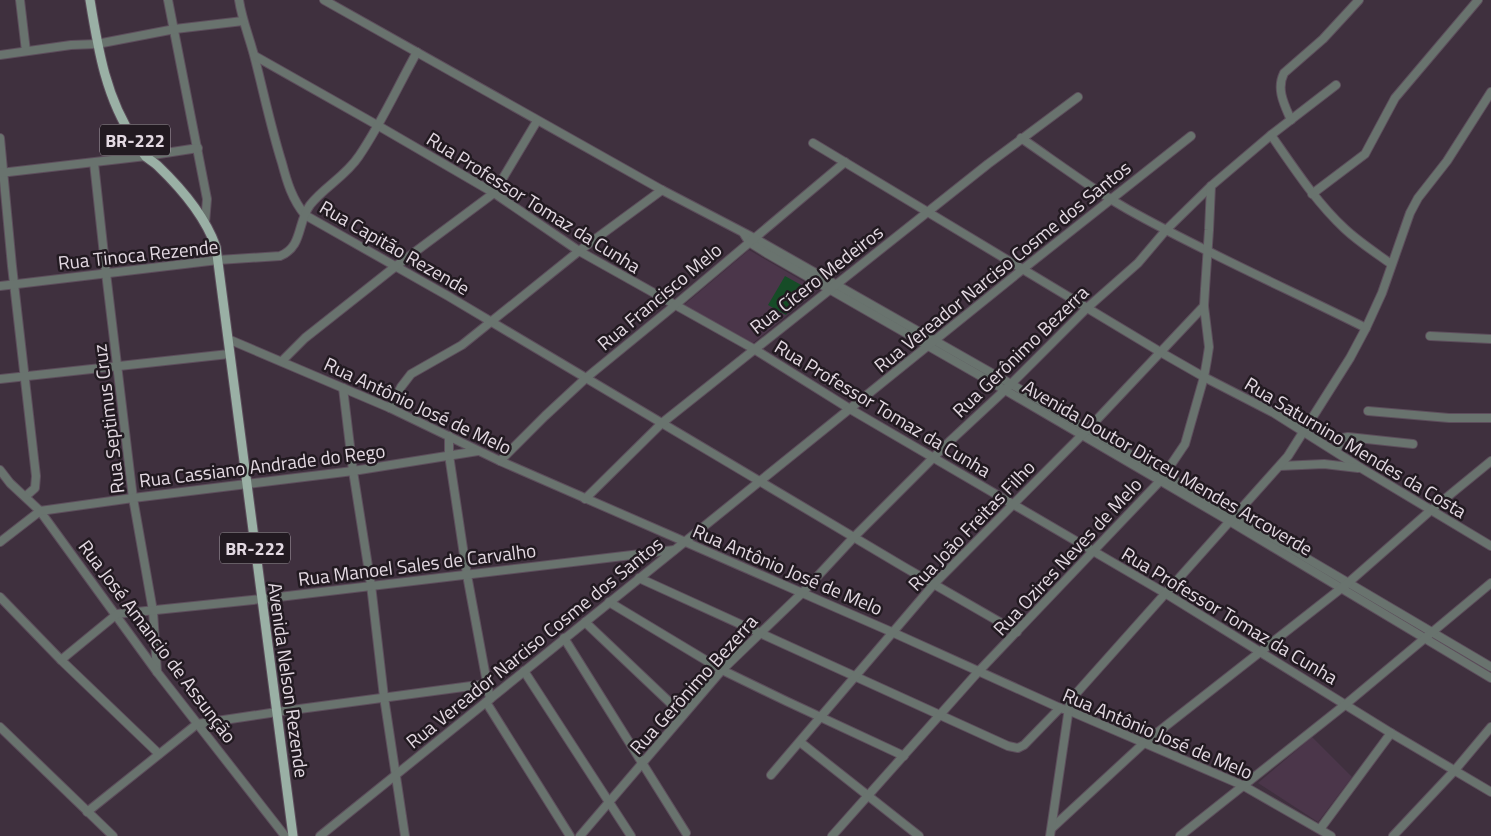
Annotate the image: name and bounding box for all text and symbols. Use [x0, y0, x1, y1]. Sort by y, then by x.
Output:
road number: BR-222 [100, 124, 170, 156]
street label: Rua Professor Tomaz da Cunha [421, 124, 647, 280]
street label: Rua Vereador Narciso Cosme dos Santos [867, 153, 1137, 379]
street label: Rua Capitão Rezende [315, 192, 475, 302]
street label: Rua Cícero Medeiros [743, 217, 889, 341]
street label: Rua Tinoca Rezende [56, 231, 220, 277]
street label: Rua Francisco Melo [590, 235, 728, 357]
street label: Rua Gerônimo Bezerra [945, 278, 1095, 424]
street label: Rua Professor Tomaz da Cunha [769, 332, 997, 484]
street label: Rua Septimus Cruz [84, 342, 132, 496]
street label: Rua Antônio José de Melo [319, 349, 517, 461]
street label: Rua Saturnino Mendes da Costa [1239, 369, 1473, 525]
street label: Avenida Doutor Dirceu Mendes Arcoverde [1017, 372, 1319, 562]
street label: Rua Cassiano Andrade do Rego [137, 436, 387, 494]
street label: Rua João Freitas Filho [901, 453, 1041, 597]
street label: Rua Ozires Neves de Melo [986, 470, 1148, 642]
street label: Rua Antônio José de Melo [688, 516, 888, 622]
street label: Rua Vereador Narciso Cosme dos Santos [399, 529, 669, 755]
road number: BR-222 [220, 532, 290, 564]
street label: Rua José Amancio de Assunção [72, 533, 244, 749]
street label: Rua Manoel Sales de Carvalho [296, 535, 538, 593]
street label: Rua Professor Tomaz da Cunha [1116, 539, 1344, 691]
street label: Avenida Nelson Rezende [261, 581, 317, 779]
street label: Rua Gerônimo Bezerra [622, 607, 764, 760]
street label: Rua Antônio José de Melo [1058, 680, 1258, 786]

